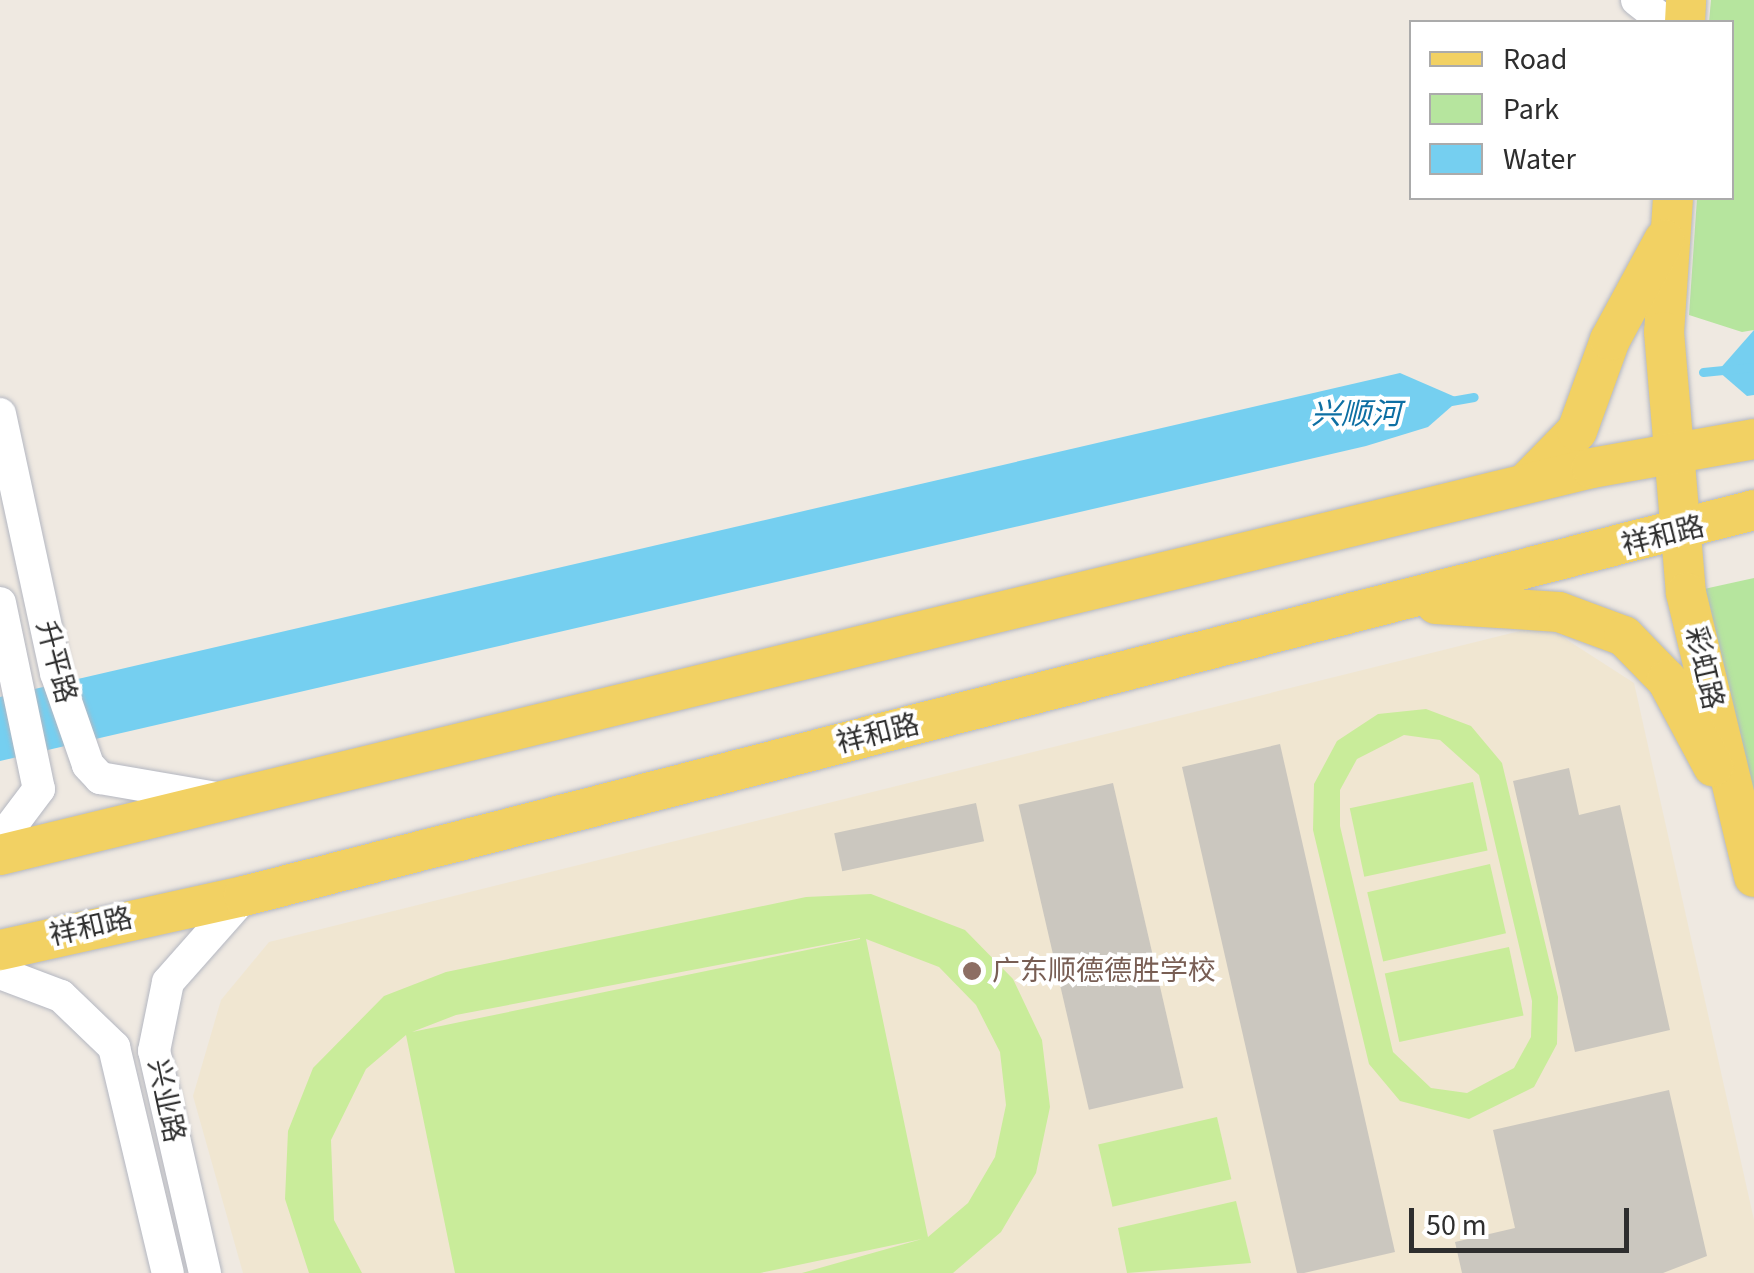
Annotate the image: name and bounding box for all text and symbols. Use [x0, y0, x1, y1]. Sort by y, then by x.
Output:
legend [1409, 20, 1734, 200]
text: Road [1503, 38, 1567, 81]
text: Park [1503, 88, 1559, 131]
text: Water [1503, 138, 1576, 181]
water label: 兴顺河 [1311, 397, 1401, 433]
street label: 祥和路 [1618, 510, 1708, 562]
street label: 升平路 [29, 617, 83, 707]
street label: 彩虹路 [1678, 623, 1730, 713]
street label: 祥和路 [833, 708, 923, 760]
street label: 祥和路 [46, 901, 136, 953]
place label: 广东顺德德胜学校 [992, 954, 1216, 988]
marker: 广东顺德德胜学校 [961, 960, 983, 982]
street label: 兴业路 [141, 1056, 191, 1146]
scale bar [1414, 1188, 1634, 1250]
text: 50 m [1426, 1204, 1487, 1247]

